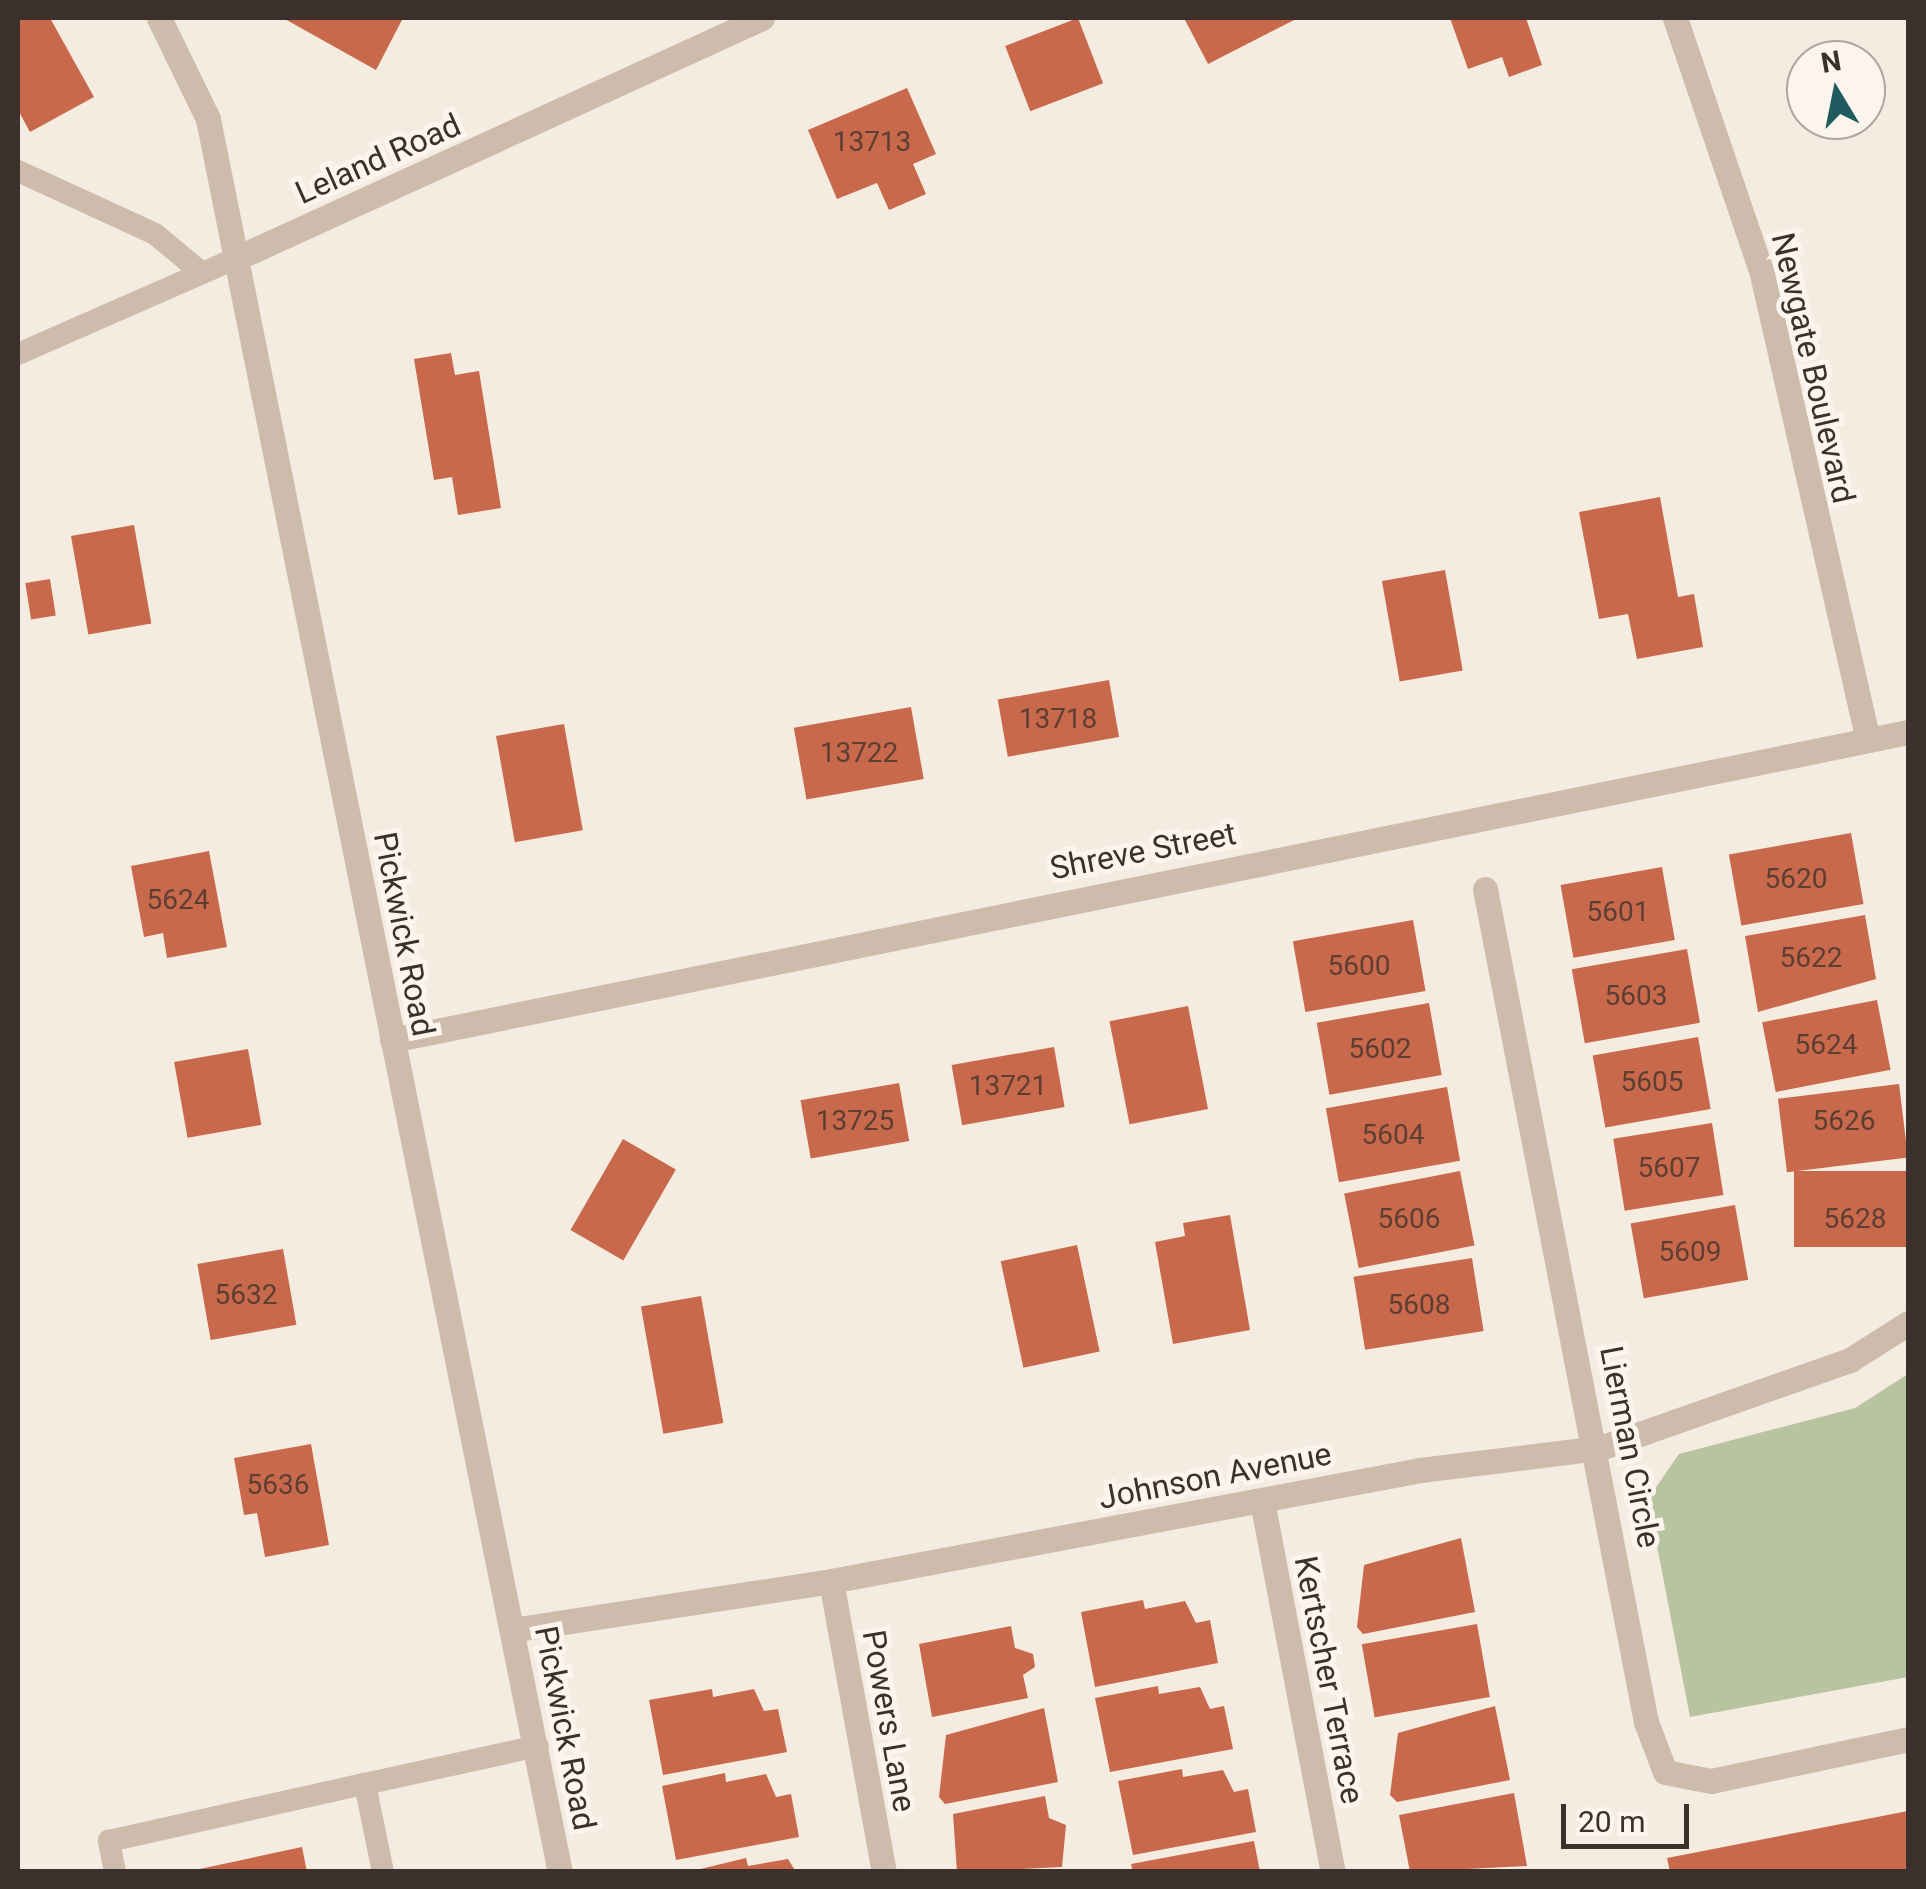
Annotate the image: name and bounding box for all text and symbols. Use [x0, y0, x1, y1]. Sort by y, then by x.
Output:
north arrow [1786, 40, 1886, 140]
text: N [1818, 44, 1844, 80]
street label: Leland Road [290, 106, 466, 212]
house number: 13713 [833, 125, 911, 159]
street label: Newgate Boulevard [1763, 229, 1863, 507]
house number: 13718 [1019, 702, 1097, 736]
house number: 13722 [820, 736, 898, 770]
street label: Shreve Street [1047, 814, 1239, 888]
street label: Pickwick Road [365, 829, 443, 1039]
house number: 5620 [1765, 862, 1827, 896]
house number: 5624 [147, 883, 209, 917]
house number: 5601 [1587, 895, 1649, 929]
house number: 5622 [1780, 941, 1842, 975]
house number: 5600 [1328, 949, 1390, 983]
house number: 5603 [1605, 979, 1667, 1013]
house number: 5624 [1795, 1028, 1857, 1062]
house number: 5602 [1349, 1032, 1411, 1066]
house number: 5605 [1621, 1065, 1683, 1099]
house number: 13721 [969, 1069, 1047, 1103]
house number: 13725 [816, 1104, 894, 1138]
house number: 5626 [1813, 1104, 1875, 1138]
house number: 5604 [1362, 1118, 1424, 1152]
house number: 5607 [1638, 1151, 1700, 1185]
house number: 5606 [1378, 1202, 1440, 1236]
house number: 5628 [1824, 1202, 1886, 1236]
house number: 5609 [1659, 1235, 1721, 1269]
house number: 5632 [215, 1278, 277, 1312]
house number: 5608 [1388, 1288, 1450, 1322]
street label: Lierman Circle [1592, 1343, 1668, 1551]
street label: Johnson Avenue [1095, 1435, 1335, 1517]
house number: 5636 [247, 1468, 309, 1502]
street label: Kertscher Terrace [1286, 1553, 1372, 1807]
street label: Pickwick Road [526, 1623, 604, 1833]
street label: Powers Lane [854, 1627, 924, 1815]
scale bar [1566, 1784, 1694, 1846]
text: 20 m [1578, 1804, 1645, 1839]

